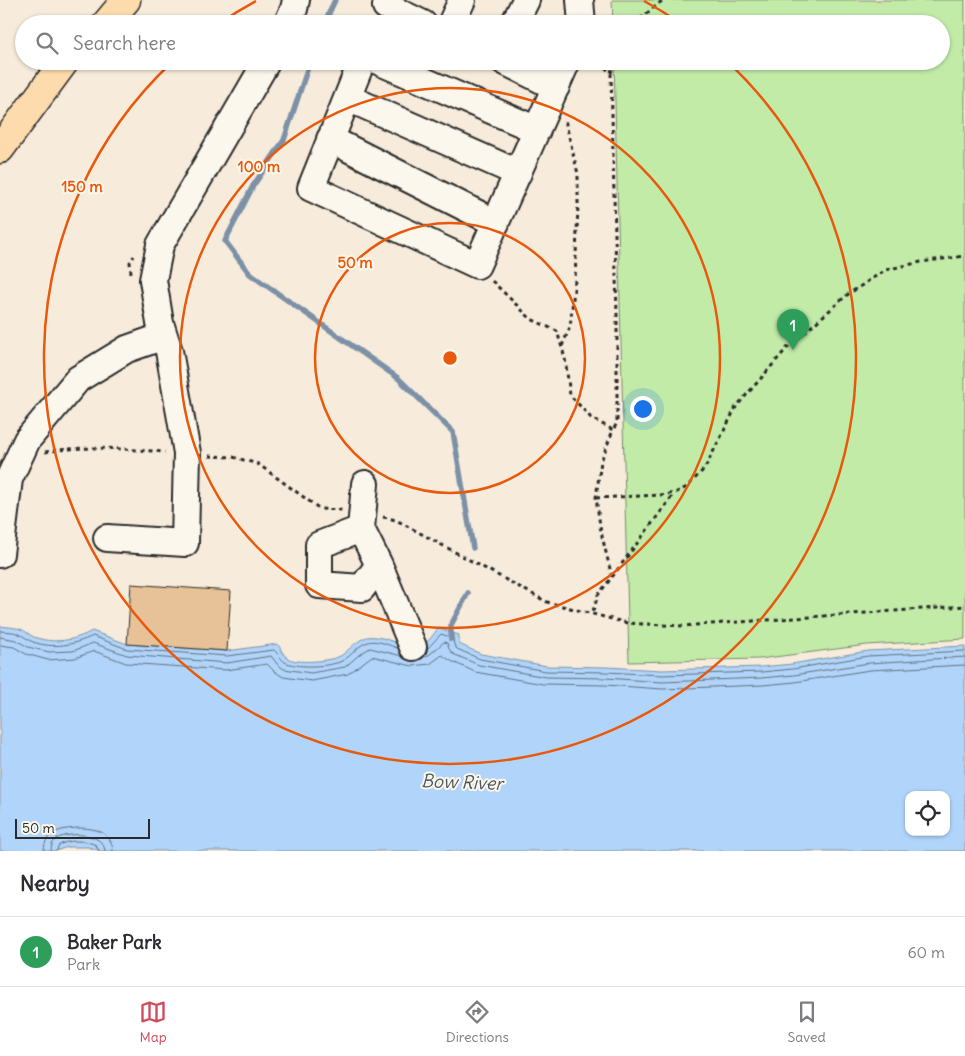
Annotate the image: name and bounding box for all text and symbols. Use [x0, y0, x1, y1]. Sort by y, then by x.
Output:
search box [15, 15, 950, 70]
icon: search [33, 29, 61, 57]
text: Search here [73, 31, 176, 55]
text: 100 m [238, 157, 280, 176]
text: 150 m [61, 177, 103, 196]
text: 50 m [337, 253, 373, 272]
pin: 1 [777, 309, 809, 350]
centre of rings [441, 349, 459, 367]
your location [630, 396, 656, 422]
water label: Bow River [421, 769, 506, 795]
map controls [905, 791, 950, 836]
button: locate [905, 791, 950, 836]
scale bar [15, 816, 150, 839]
text: 50 m [22, 819, 55, 837]
text: Nearby [20, 870, 90, 897]
text: Baker Park [67, 930, 162, 954]
text: 1 [33, 942, 39, 962]
text: 60 m [907, 942, 945, 962]
text: Park [67, 954, 100, 974]
tab: Map [139, 998, 167, 1046]
tab: Directions [446, 998, 509, 1046]
tab: Saved [787, 998, 826, 1046]

